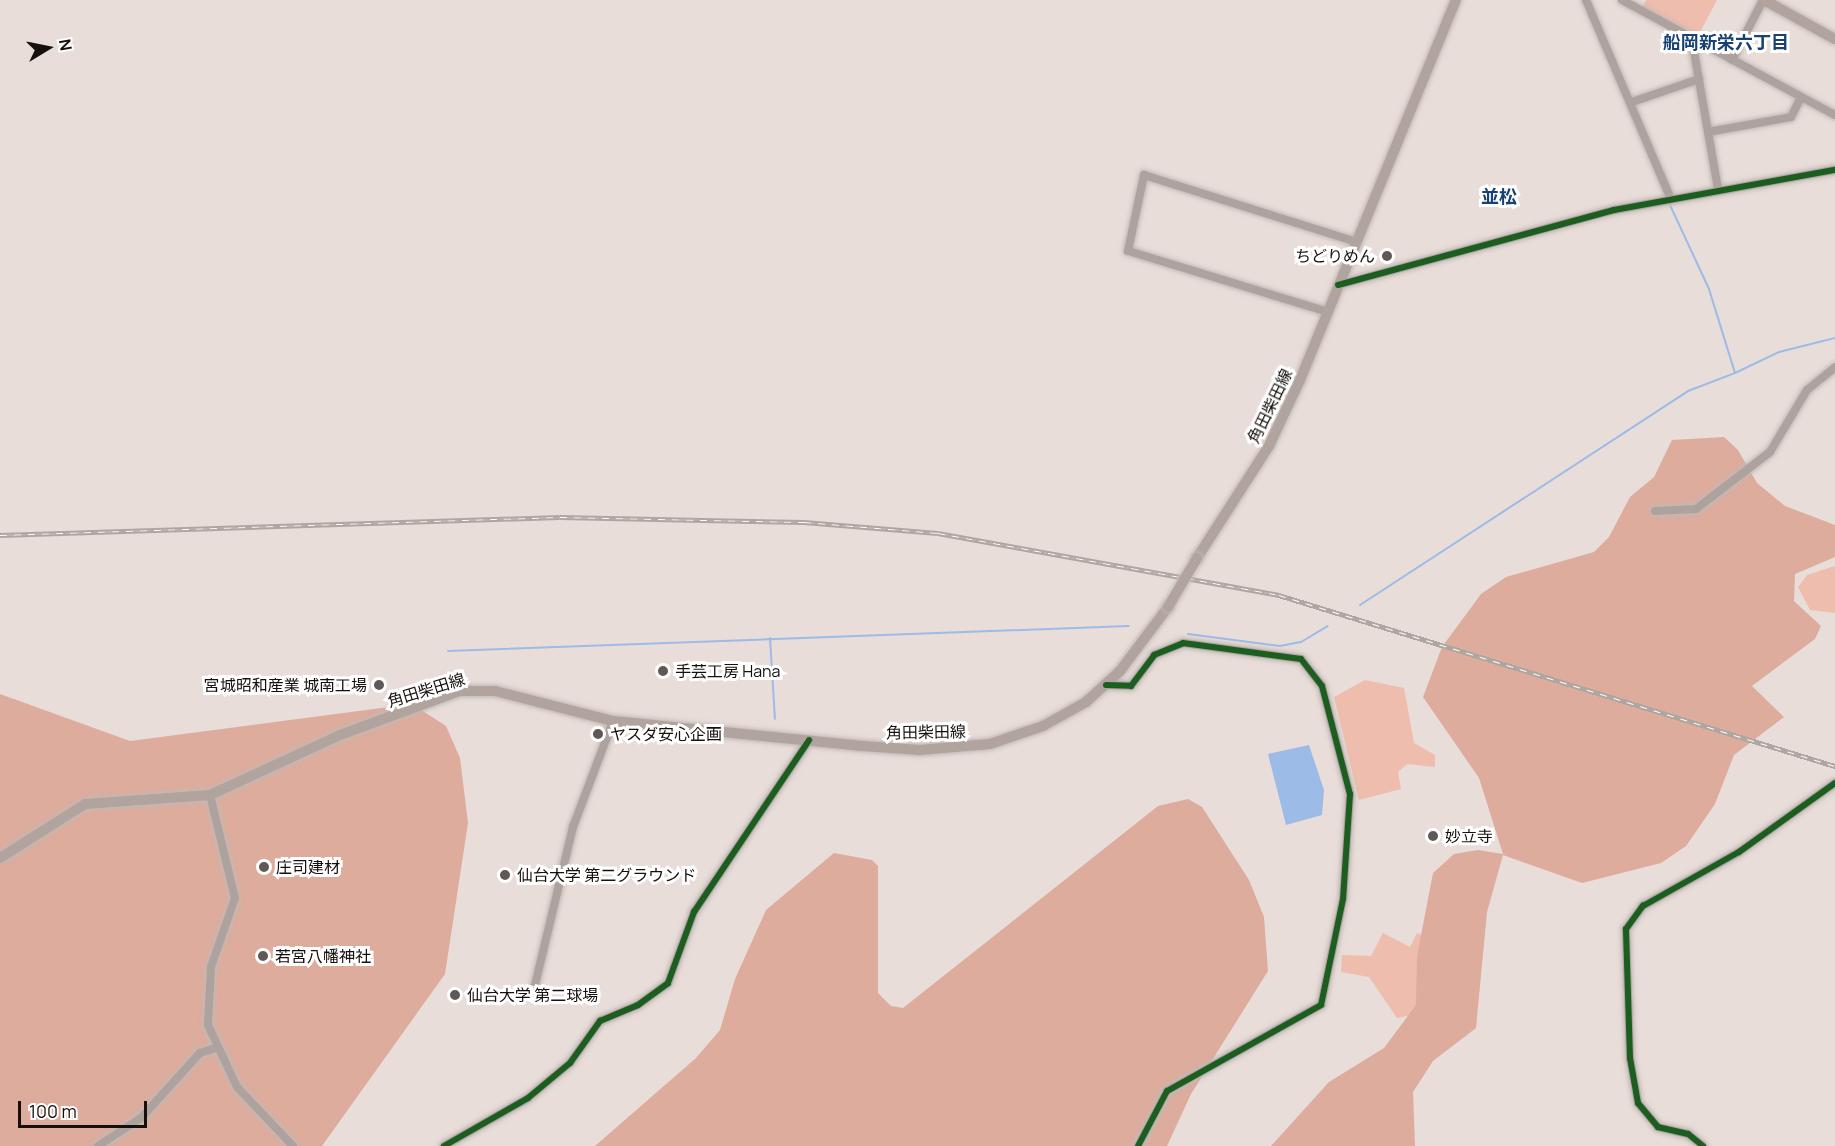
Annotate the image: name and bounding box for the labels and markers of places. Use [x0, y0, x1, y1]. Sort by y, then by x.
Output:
place label: ちどりめん [1295, 246, 1375, 266]
marker: ちどりめん [1380, 249, 1394, 263]
place label: 手芸工房 Hana [675, 661, 780, 681]
marker: 手芸工房 Hana [656, 664, 670, 678]
place label: 宮城昭和産業 城南工場 [204, 675, 367, 695]
marker: 宮城昭和産業 城南工場 [372, 678, 386, 692]
place label: ヤスダ安心企画 [610, 724, 722, 744]
marker: ヤスダ安心企画 [591, 727, 605, 741]
place label: 妙立寺 [1445, 826, 1493, 846]
marker: 妙立寺 [1426, 829, 1440, 843]
place label: 庄司建材 [276, 857, 340, 877]
marker: 庄司建材 [257, 860, 271, 874]
place label: 仙台大学 第二グラウンド [517, 865, 696, 885]
marker: 仙台大学 第二グラウンド [498, 868, 512, 882]
place label: 若宮八幡神社 [275, 946, 371, 966]
marker: 若宮八幡神社 [256, 949, 270, 963]
place label: 仙台大学 第二球場 [467, 985, 598, 1005]
marker: 仙台大学 第二球場 [448, 988, 462, 1002]

